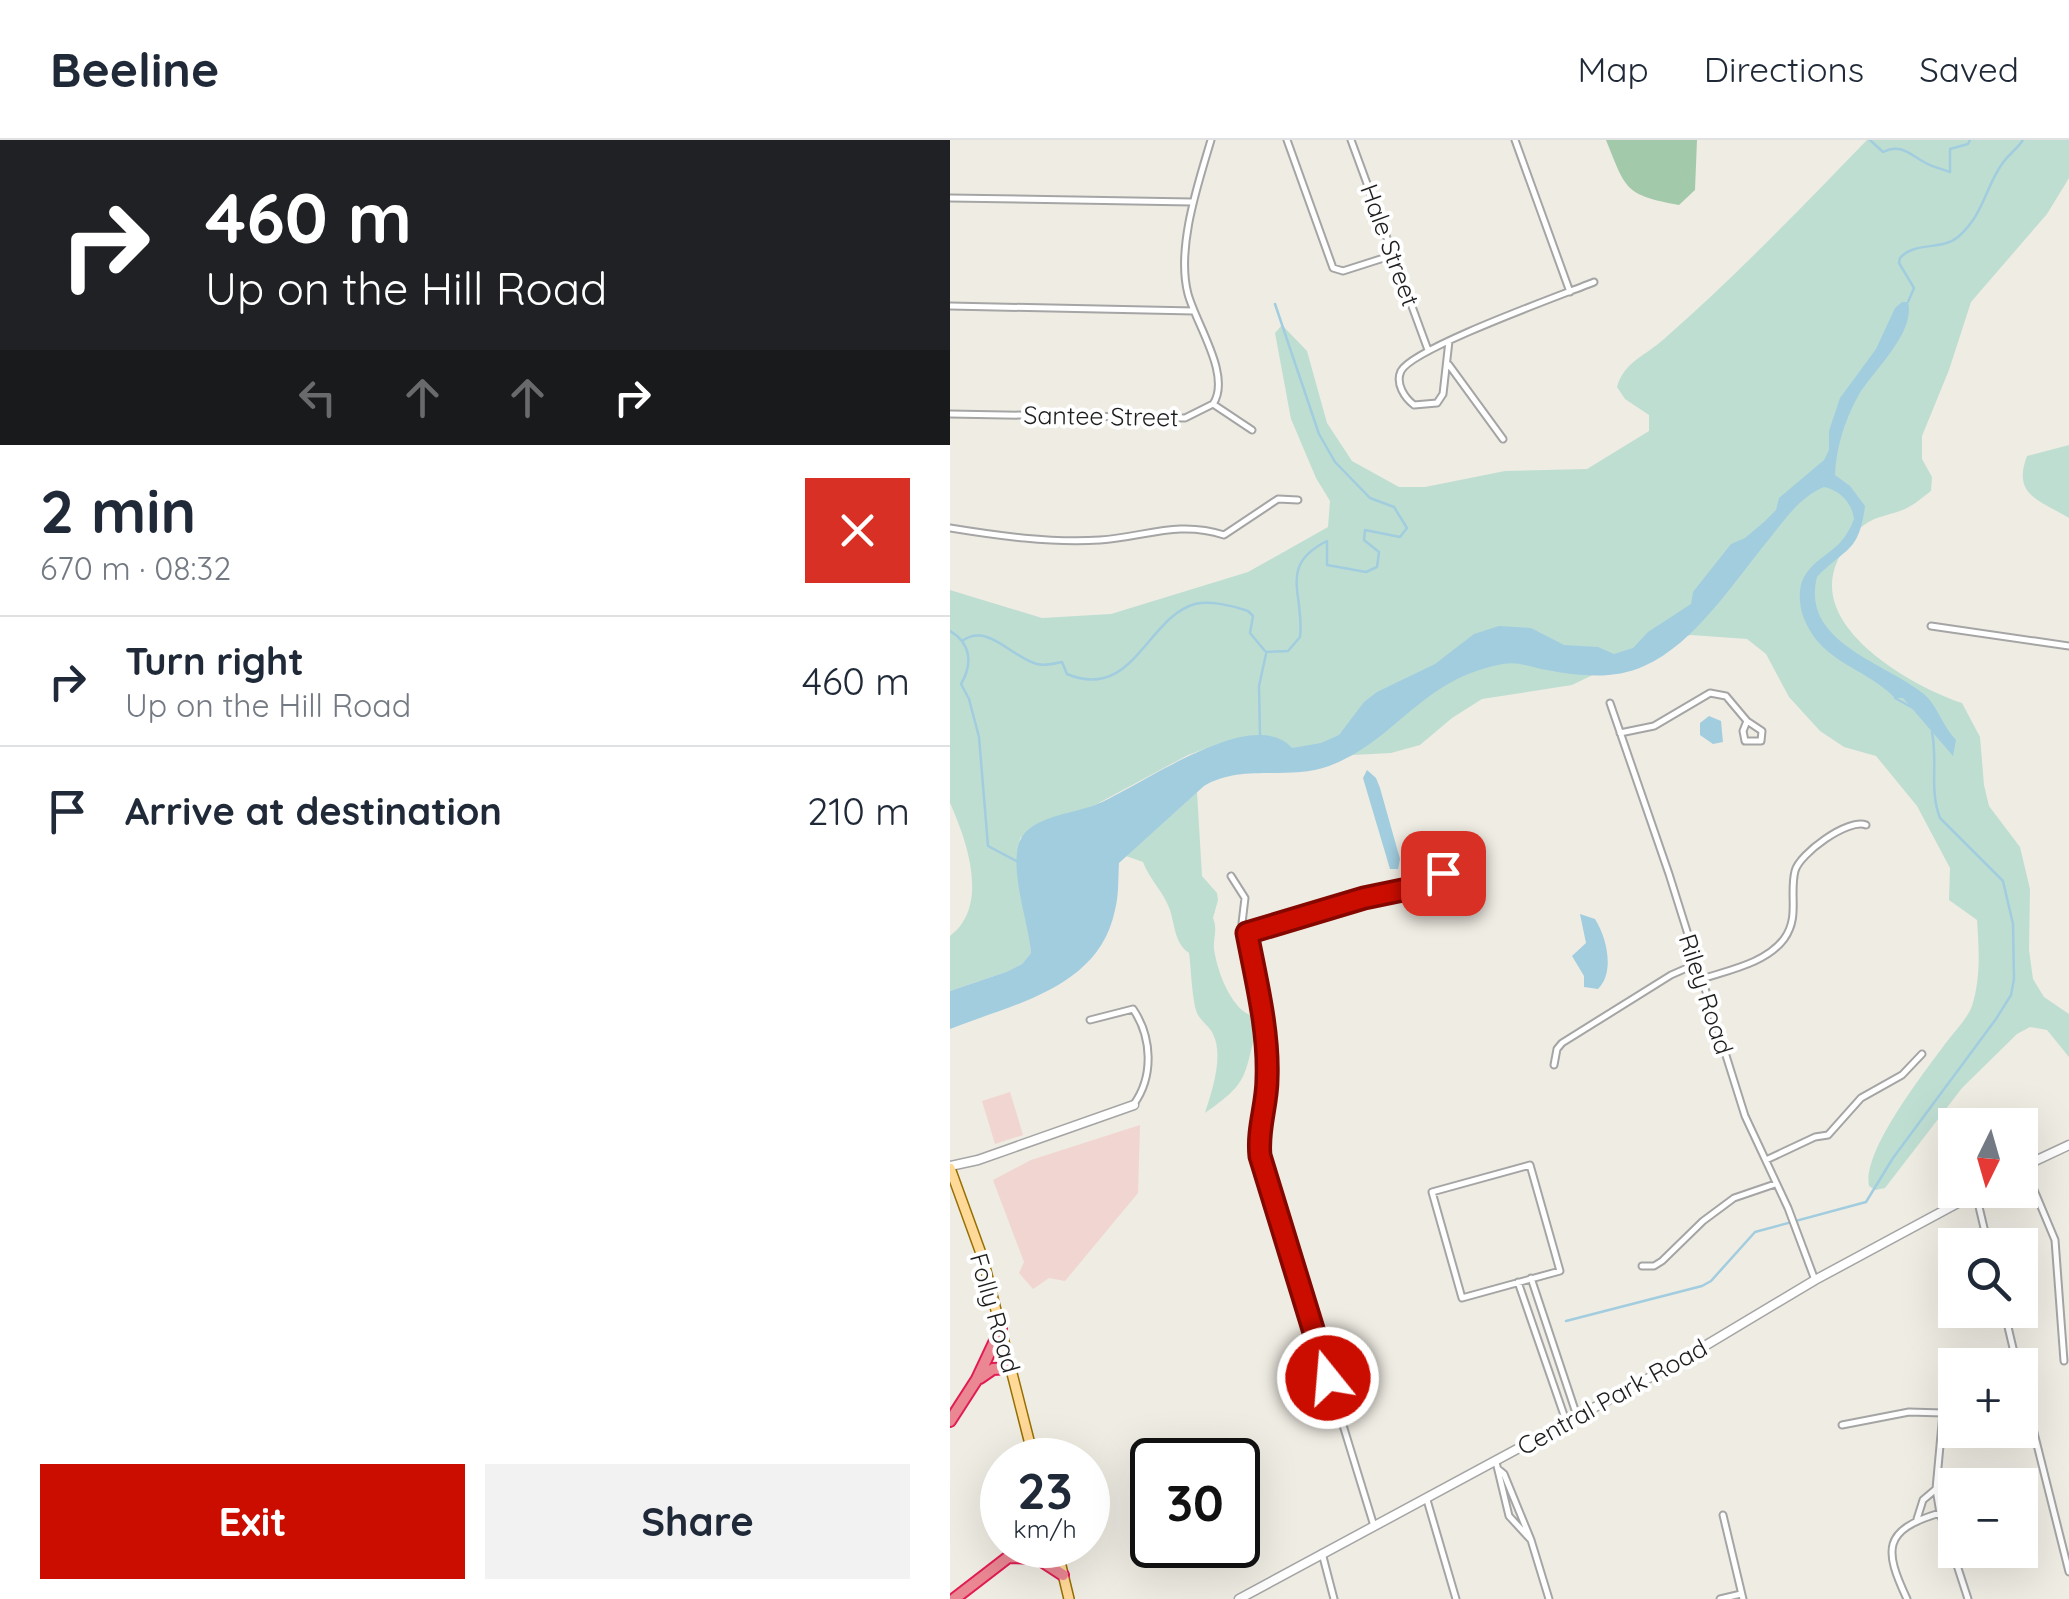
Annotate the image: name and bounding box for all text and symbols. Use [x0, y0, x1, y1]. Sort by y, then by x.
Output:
text: Beeline [50, 39, 219, 99]
text: Map [1577, 47, 1649, 91]
text: Directions [1704, 47, 1864, 91]
text: Saved [1919, 47, 2019, 91]
text: 460 m [205, 173, 412, 261]
street label: Hale Street [1354, 179, 1427, 310]
icon: right [40, 180, 170, 310]
text: Up on the Hill Road [205, 260, 607, 316]
icon: left [290, 370, 345, 425]
icon: ahead [395, 370, 450, 425]
icon: ahead [500, 370, 555, 425]
icon: right [605, 370, 660, 425]
street label: Santee Street [1023, 399, 1179, 432]
text: 2 min [40, 473, 196, 548]
button: close [805, 478, 910, 583]
text: 670 m · 08:32 [40, 548, 231, 588]
text: Turn right [125, 637, 304, 685]
icon: right [40, 654, 95, 709]
text: 460 m [802, 657, 910, 705]
text: Up on the Hill Road [125, 685, 411, 725]
icon: arrive [40, 784, 95, 839]
text: Arrive at destination [125, 787, 502, 835]
text: 210 m [807, 787, 910, 835]
pin [1401, 831, 1486, 916]
icon: arrive [1416, 846, 1471, 901]
street label: Riley Road [1672, 930, 1740, 1058]
north arrow [1938, 1108, 2038, 1208]
map controls [1938, 1108, 2038, 1568]
button: search [1938, 1228, 2038, 1328]
street label: Folly Road [964, 1249, 1027, 1376]
position arrow [1276, 1326, 1380, 1430]
street label: Central Park Road [1511, 1332, 1712, 1462]
button: + [1938, 1348, 2038, 1448]
speed limit sign: 30 [1130, 1438, 1260, 1568]
text: 23 [1017, 1459, 1073, 1522]
button: Exit [40, 1464, 465, 1579]
button: Share [485, 1464, 910, 1579]
button: − [1938, 1468, 2038, 1568]
text: km/h [1013, 1513, 1077, 1544]

